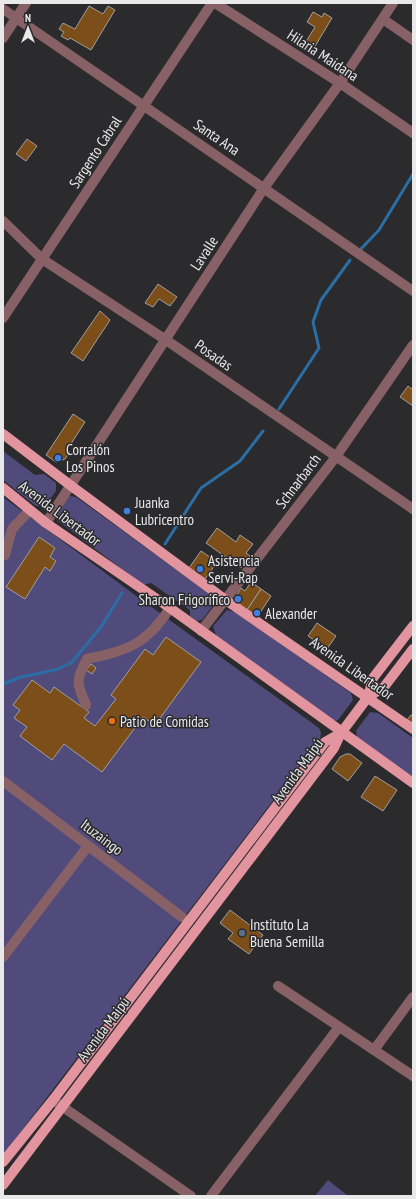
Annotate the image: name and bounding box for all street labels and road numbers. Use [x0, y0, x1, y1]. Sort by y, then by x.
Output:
street label: Hilaria Maidana [284, 25, 362, 85]
street label: Sargento Cabral [65, 112, 126, 192]
street label: Santa Ana [190, 115, 244, 159]
street label: Lavalle [186, 232, 222, 274]
street label: Posadas [192, 335, 236, 375]
street label: Schnarbarch [271, 450, 325, 512]
street label: Avenida Libertador [15, 476, 106, 551]
street label: Avenida Libertador [306, 632, 398, 704]
street label: Avenida Maipú [267, 735, 327, 807]
street label: Ituzaingo [77, 815, 127, 859]
street label: Avenida Maipú [73, 993, 133, 1065]

